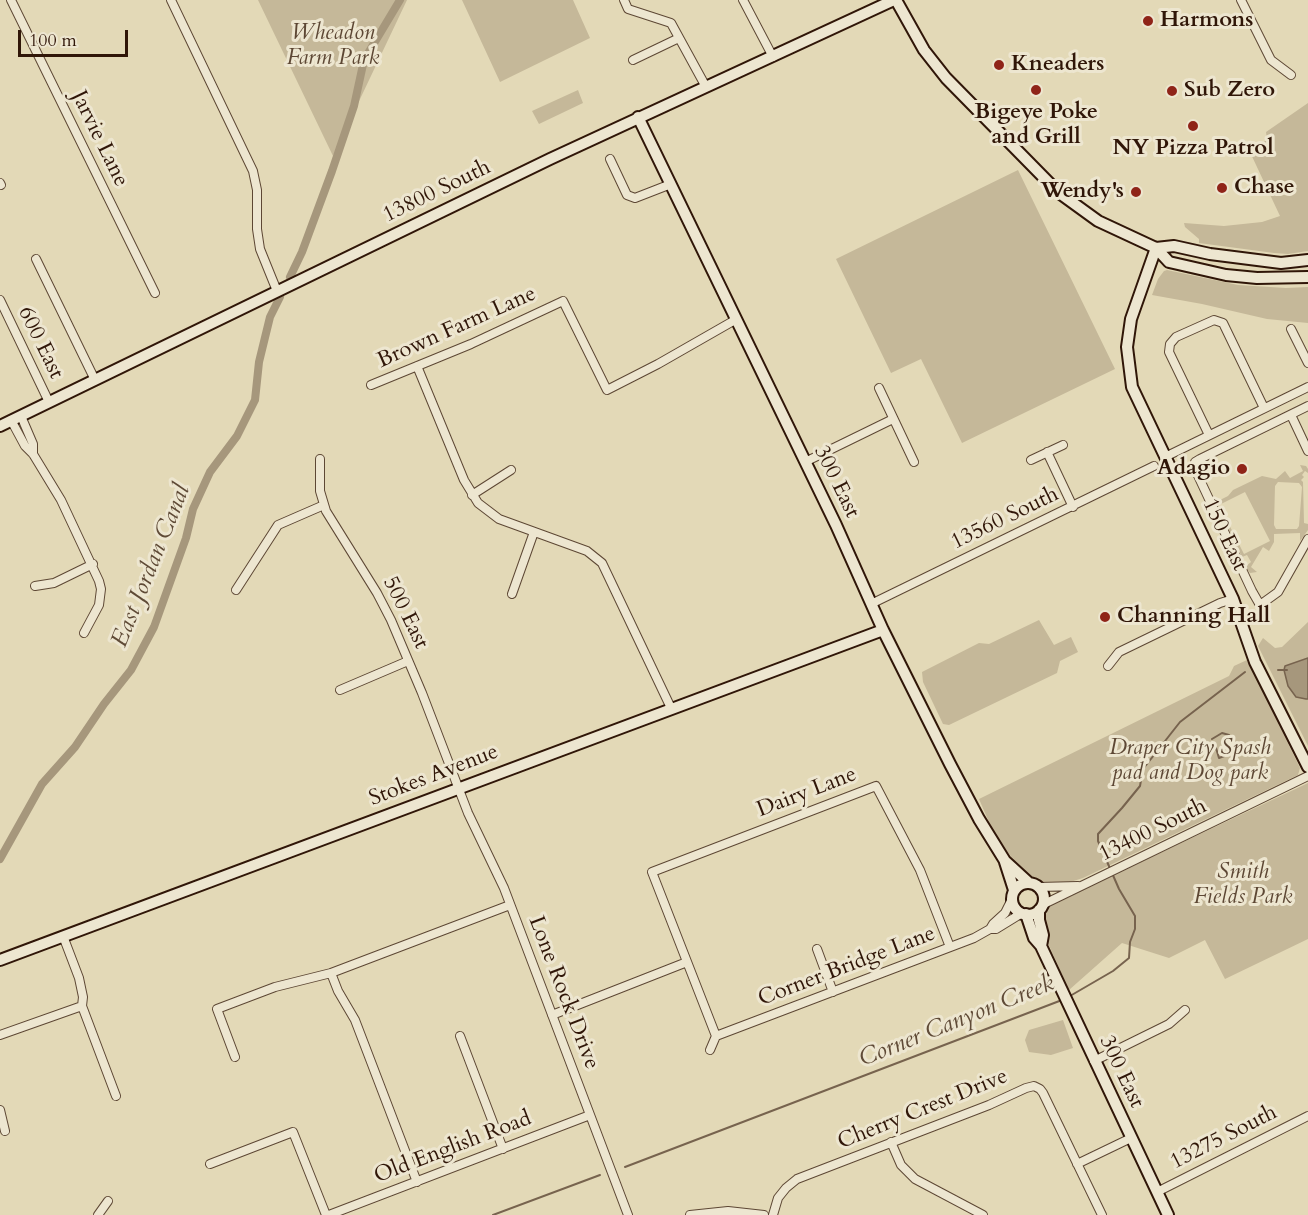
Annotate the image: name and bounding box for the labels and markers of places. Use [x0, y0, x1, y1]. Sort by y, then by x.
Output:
place label: Harmons [1160, 8, 1253, 34]
marker: Harmons [1141, 14, 1155, 28]
place label: Kneaders [1011, 52, 1104, 78]
marker: Kneaders [992, 58, 1006, 72]
place label: Sub Zero [1184, 78, 1275, 104]
marker: Bigeye Poke and Grill [1029, 83, 1043, 97]
marker: Sub Zero [1165, 84, 1179, 98]
place label: Bigeye Poke and Grill [974, 100, 1098, 152]
marker: NY Pizza Patrol [1186, 119, 1200, 133]
place label: NY Pizza Patrol [1112, 136, 1274, 162]
place label: Chase [1234, 175, 1295, 201]
place label: Wendy's [1041, 179, 1124, 205]
marker: Chase [1215, 181, 1229, 195]
marker: Wendy's [1129, 185, 1143, 199]
place label: Adagio [1157, 456, 1230, 482]
marker: Adagio [1235, 462, 1249, 476]
place label: Channing Hall [1117, 604, 1270, 630]
marker: Channing Hall [1098, 610, 1112, 624]

